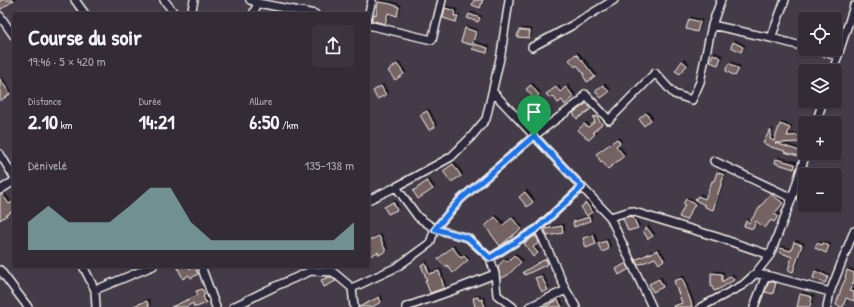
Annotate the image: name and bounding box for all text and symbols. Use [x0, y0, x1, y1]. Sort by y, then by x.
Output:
map controls [798, 12, 842, 212]
button: locate [798, 12, 842, 56]
text: Course du soir [28, 22, 142, 52]
button: share [312, 25, 354, 67]
text: 19:46 · 5 × 420 m [28, 52, 106, 70]
button: layers [798, 64, 842, 108]
text: Distance [28, 94, 62, 108]
text: Durée [139, 94, 161, 108]
text: Allure [249, 94, 272, 108]
pin [517, 95, 551, 136]
icon: arrive [523, 101, 545, 123]
text: 2.10 [28, 108, 58, 135]
text: 14:21 [139, 108, 175, 135]
text: 6:50 [249, 108, 279, 135]
button: + [798, 116, 842, 160]
text: km [58, 118, 72, 132]
text: /km [279, 118, 299, 132]
text: Dénivelé [28, 156, 67, 174]
text: 135–138 m [304, 156, 354, 174]
button: − [798, 168, 842, 212]

